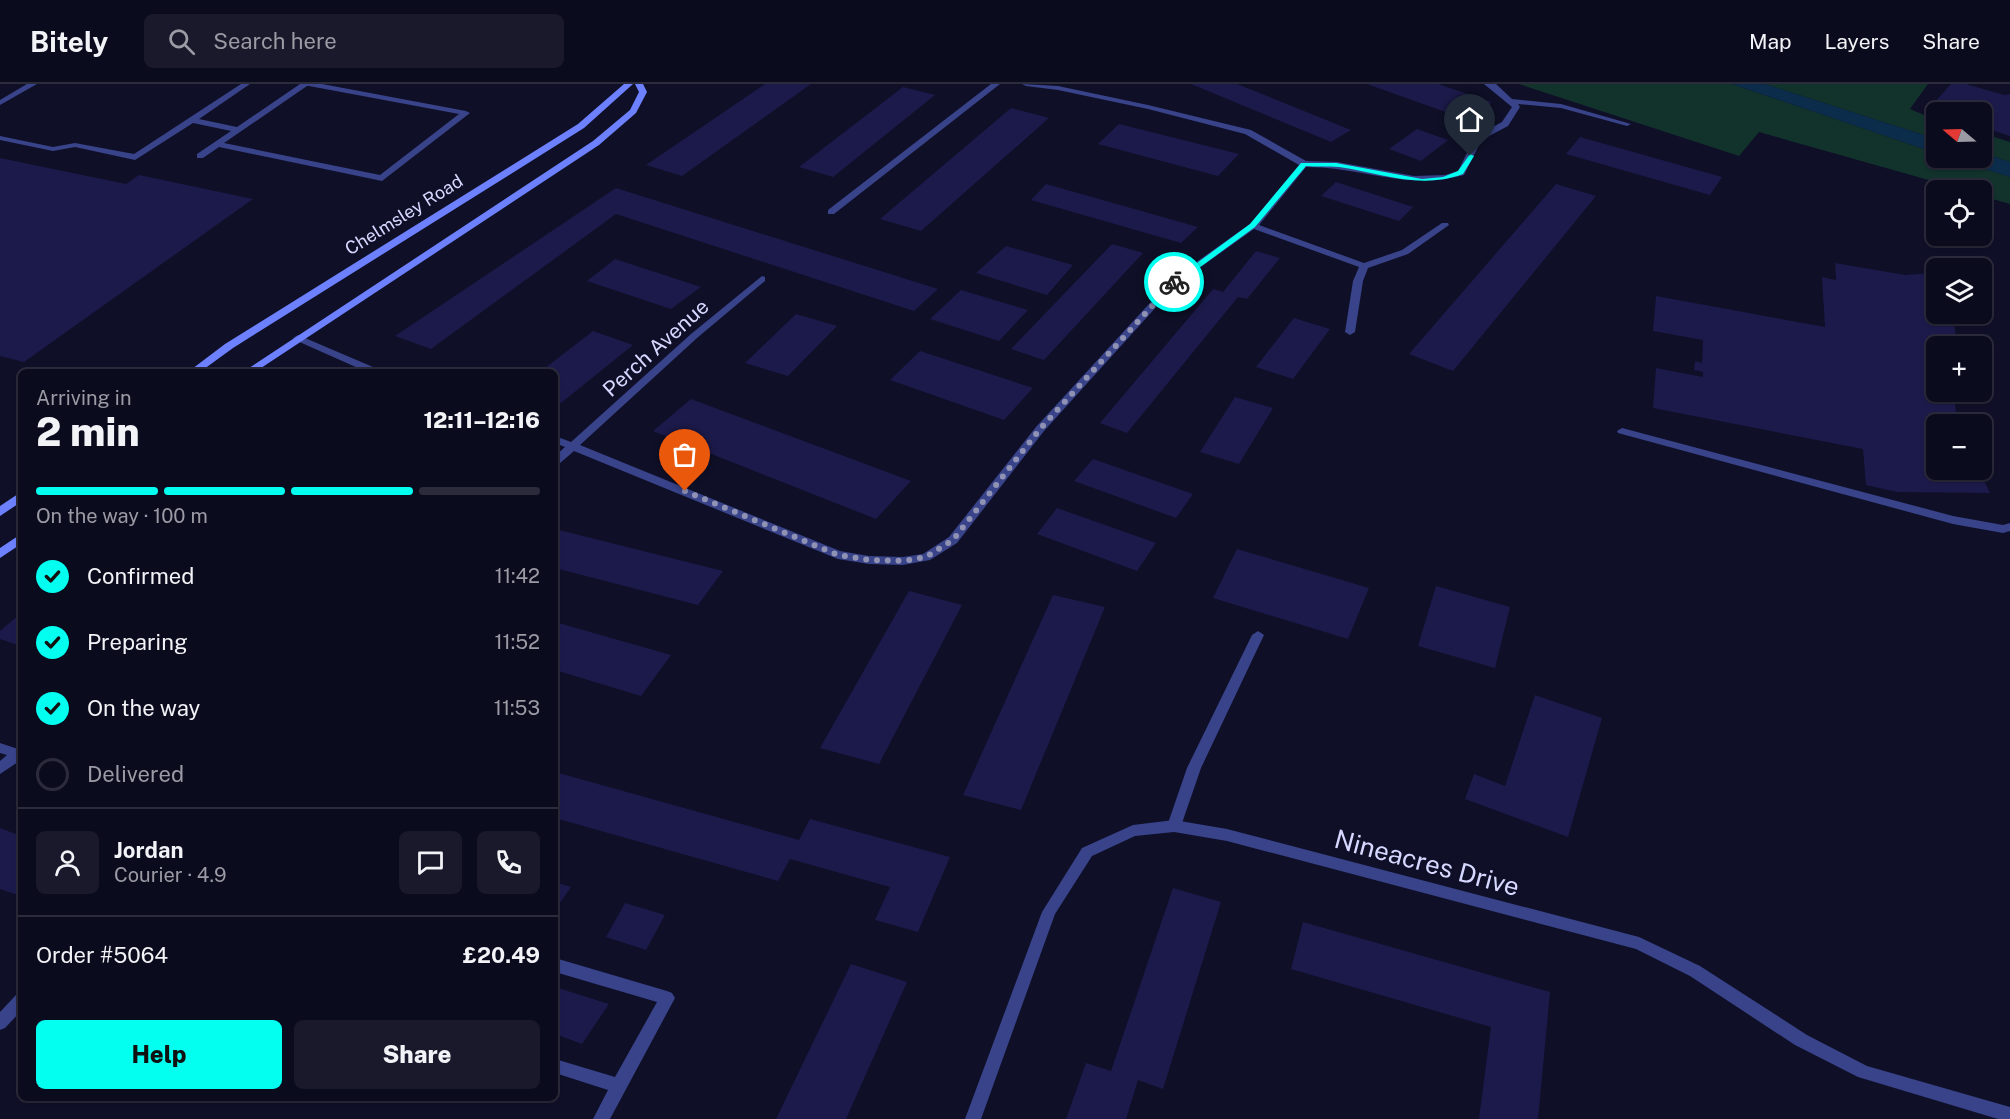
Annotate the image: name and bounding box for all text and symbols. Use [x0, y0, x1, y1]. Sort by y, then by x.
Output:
search box [144, 14, 564, 68]
text: Bitely [30, 25, 108, 58]
icon: search [165, 25, 198, 58]
text: Search here [213, 28, 337, 54]
text: Map [1749, 29, 1792, 54]
text: Layers [1825, 29, 1889, 54]
text: Share [1922, 29, 1980, 54]
pin [1444, 94, 1495, 156]
north arrow [1926, 102, 1992, 168]
map controls [1926, 102, 1992, 480]
icon: home [1453, 103, 1486, 136]
street label: Chelmsley Road [341, 170, 466, 259]
button: locate [1926, 180, 1992, 246]
courier [1144, 252, 1204, 312]
button: layers [1926, 258, 1992, 324]
icon: bike [1158, 266, 1191, 299]
street label: Perch Avenue [598, 294, 714, 402]
button: + [1926, 336, 1992, 402]
text: Arriving in [36, 386, 131, 410]
text: 12:11–12:16 [423, 407, 540, 433]
text: 2 min [36, 409, 140, 455]
button: − [1926, 414, 1992, 480]
pin [659, 429, 710, 491]
icon: bag [668, 438, 701, 471]
text: On the way · 100 m [36, 504, 208, 528]
icon: check [36, 560, 69, 593]
text: Confirmed [87, 563, 194, 589]
text: 11:42 [495, 564, 540, 588]
icon: check [36, 626, 69, 659]
text: Preparing [87, 629, 188, 655]
text: 11:52 [494, 630, 540, 654]
icon: check [36, 692, 69, 725]
text: On the way [87, 695, 200, 721]
text: 11:53 [494, 696, 540, 720]
text: Delivered [87, 761, 184, 787]
street label: Nineacres Drive [1331, 823, 1523, 902]
button: person [36, 831, 99, 894]
button: chat [399, 831, 462, 894]
button: phone [477, 831, 540, 894]
text: Jordan [114, 837, 183, 863]
text: Courier · 4.9 [114, 863, 226, 887]
text: Order #5064 [36, 942, 168, 968]
text: £20.49 [463, 942, 540, 968]
button: Help [36, 1020, 282, 1089]
button: Share [294, 1020, 540, 1089]

